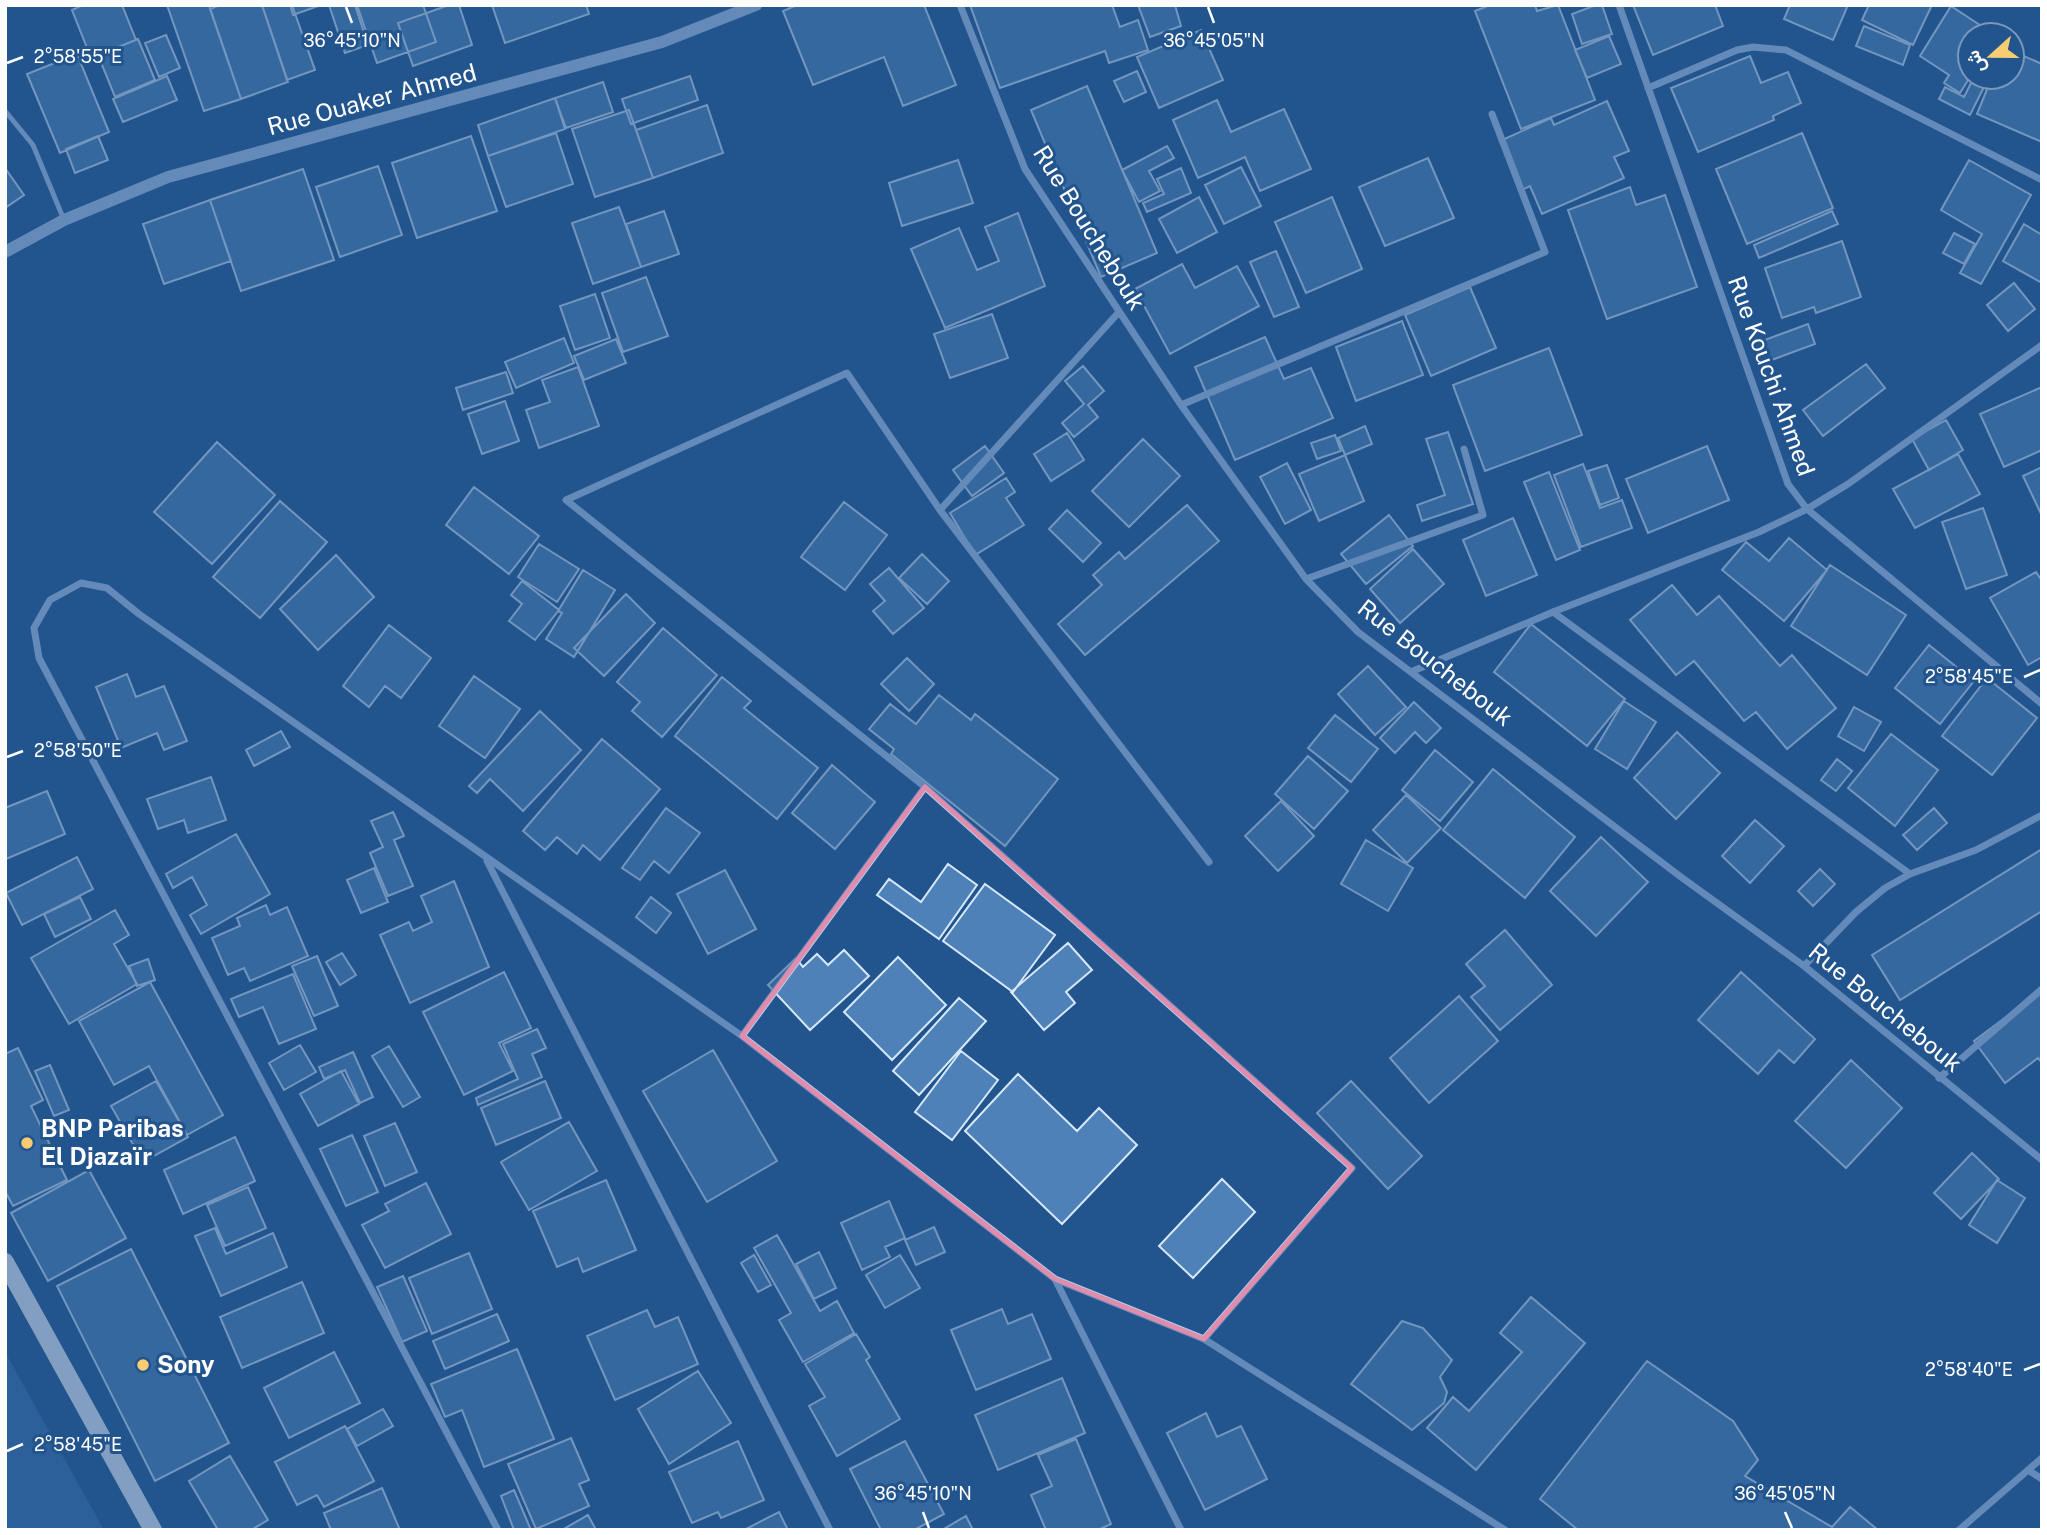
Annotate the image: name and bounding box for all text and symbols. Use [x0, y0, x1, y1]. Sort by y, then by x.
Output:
north arrow [1956, 21, 2026, 91]
text: 36°45'10"N [303, 30, 401, 51]
text: 36°45'05"N [1163, 30, 1265, 51]
text: 2°58'55"E [34, 46, 122, 67]
text: ش [1961, 47, 1990, 77]
street label: Rue Ouaker Ahmed [264, 58, 479, 140]
street label: Rue Bouchebouk [1028, 140, 1152, 315]
street label: Rue Kouchi Ahmed [1723, 272, 1821, 479]
street label: Rue Bouchebouk [1353, 593, 1519, 731]
text: 2°58'45"E [1925, 666, 2013, 687]
text: 2°58'50"E [34, 740, 122, 761]
street label: Rue Bouchebouk [1804, 937, 1968, 1077]
place label: BNP Paribas El Djazaïr [41, 1114, 184, 1170]
marker: BNP Paribas El Djazaïr [19, 1135, 35, 1151]
place label: Sony [157, 1350, 215, 1378]
marker: Sony [135, 1357, 151, 1373]
text: 2°58'40"E [1925, 1359, 2013, 1380]
text: 2°58'45"E [34, 1434, 122, 1455]
text: 36°45'10"N [874, 1483, 972, 1504]
text: 36°45'05"N [1734, 1483, 1836, 1504]

